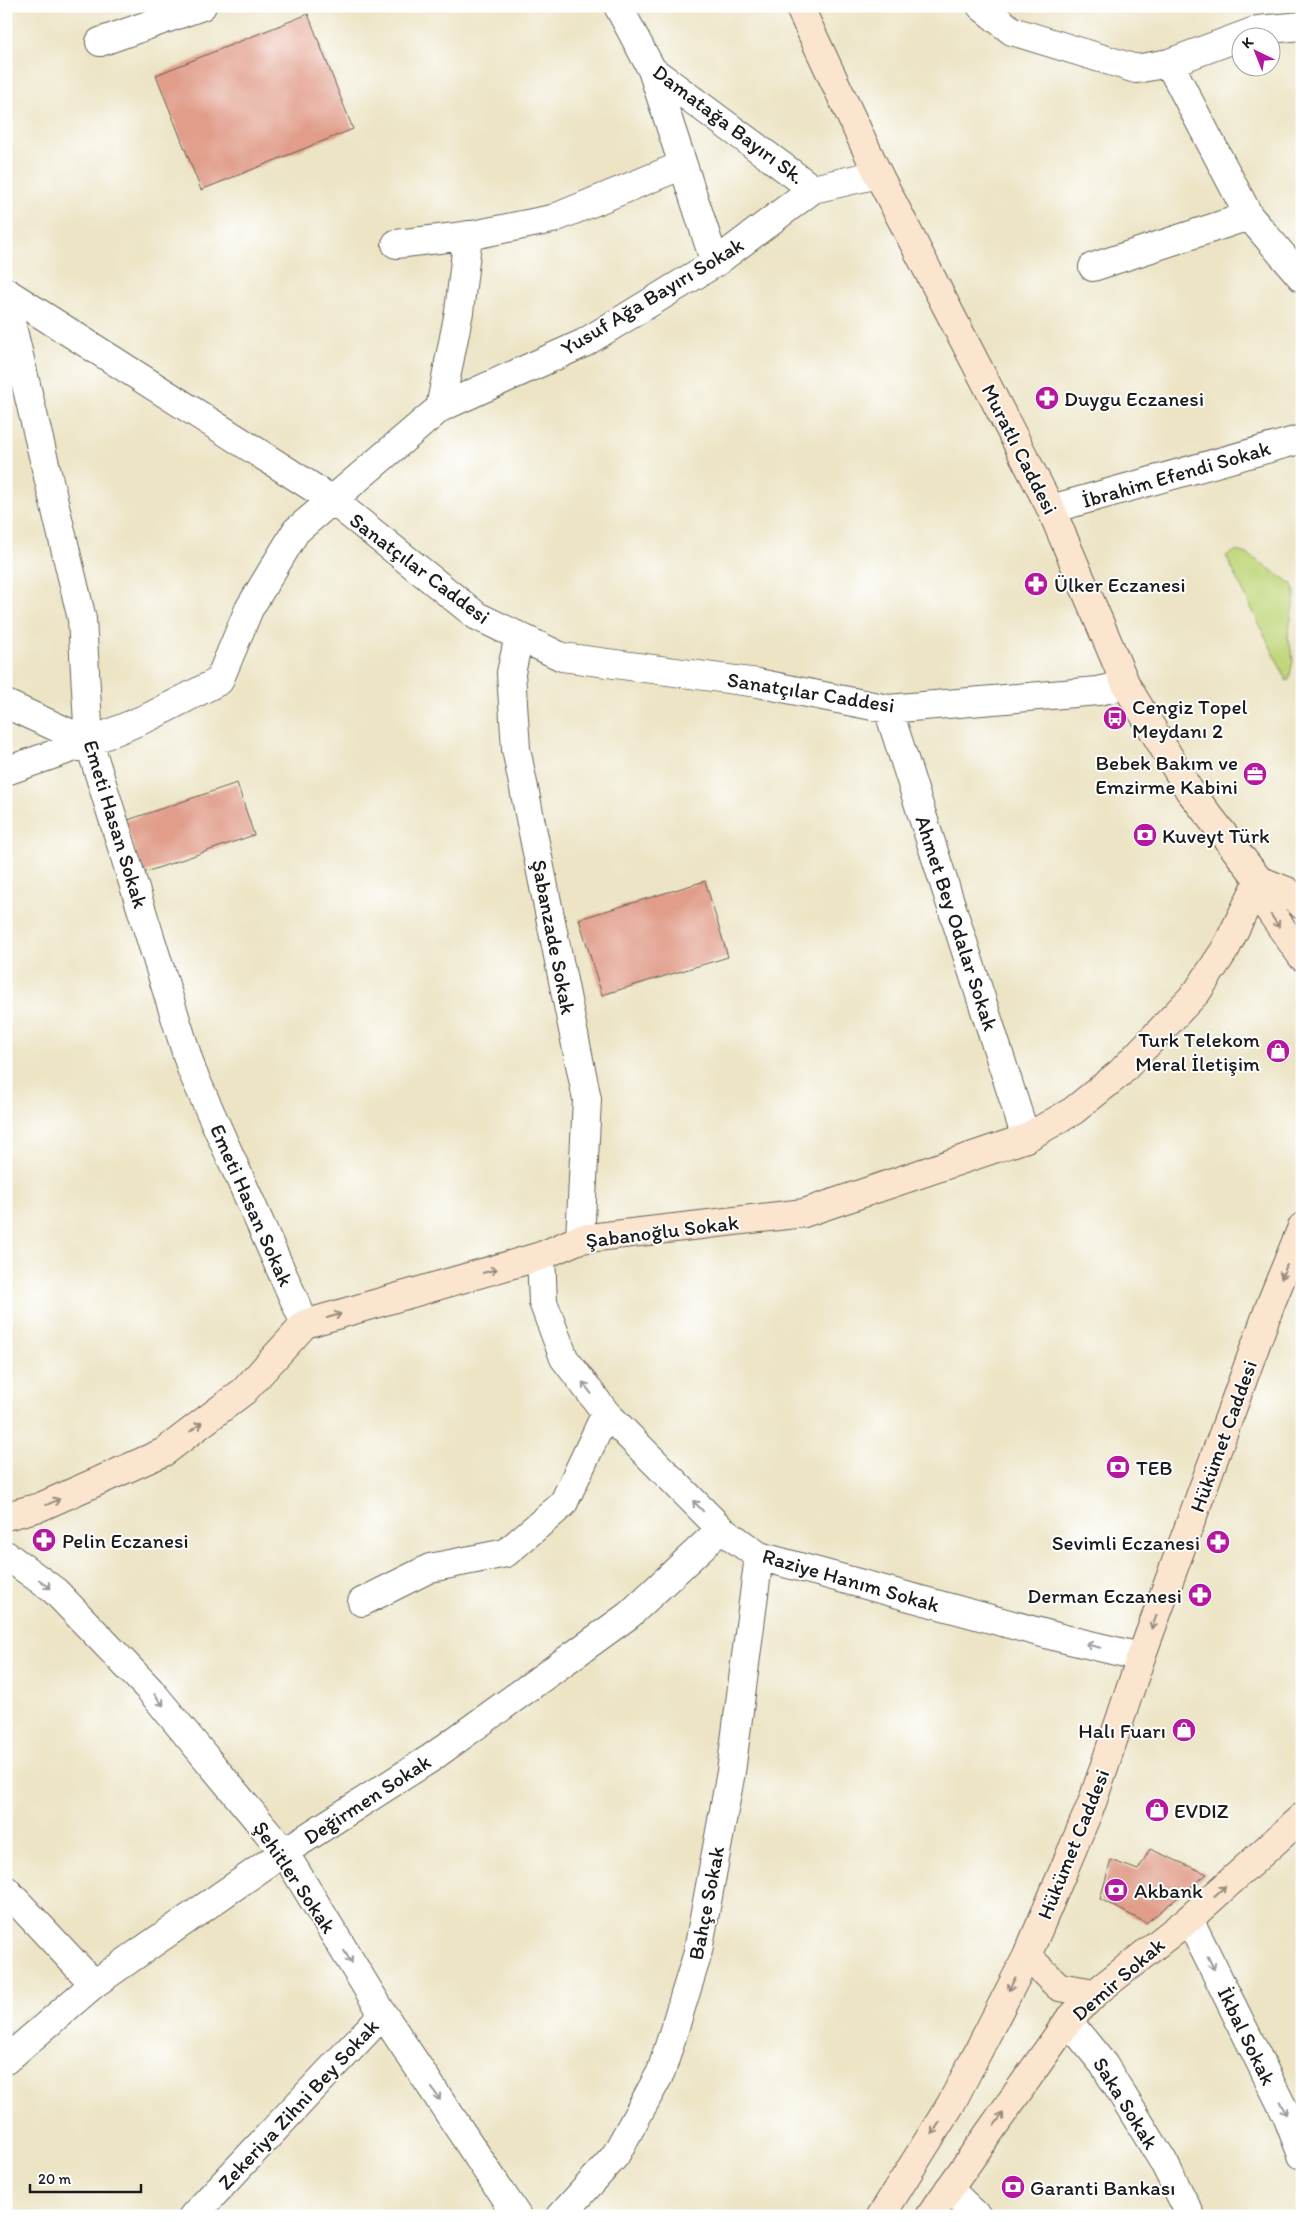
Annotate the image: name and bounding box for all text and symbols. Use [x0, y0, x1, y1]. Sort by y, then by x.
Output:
north arrow [1230, 28, 1280, 78]
text: K [1238, 33, 1257, 52]
street label: Damatağa Bayırı Sk. [648, 59, 810, 189]
street label: Yusuf Ağa Bayırı Sokak [556, 231, 748, 360]
street label: Muratlı Caddesi [976, 380, 1064, 518]
pharmacy icon: Duygu Eczanesi [1034, 385, 1060, 411]
place label: Duygu Eczanesi [1064, 386, 1204, 411]
street label: İbrahim Efendi Sokak [1079, 435, 1273, 513]
street label: Sanatçılar Caddesi [345, 507, 495, 629]
pharmacy icon: Ülker Eczanesi [1023, 571, 1049, 597]
place label: Ülker Eczanesi [1054, 572, 1186, 597]
street label: Sanatçılar Caddesi [725, 666, 897, 718]
place label: Cengiz Topel Meydanı 2 [1132, 694, 1247, 743]
bus stop icon: Cengiz Topel Meydanı 2 [1102, 705, 1128, 731]
street label: Emeti Hasan Sokak [79, 737, 154, 911]
place label: Bebek Bakım ve Emzirme Kabini [1095, 750, 1238, 799]
office icon: Bebek Bakım ve Emzirme Kabini [1242, 761, 1268, 787]
street label: Ahmet Bey Odalar Sokak [910, 812, 1004, 1034]
bank icon: Kuveyt Türk [1132, 822, 1158, 848]
place label: Kuveyt Türk [1162, 823, 1270, 848]
street label: Şabanzade Sokak [527, 858, 581, 1017]
one-way arrow [1270, 913, 1280, 927]
place label: Turk Telekom Meral İletişim [1135, 1027, 1260, 1076]
shop icon: Turk Telekom Meral İletişim [1265, 1038, 1291, 1064]
street label: Emeti Hasan Sokak [205, 1120, 299, 1290]
street label: Şabanoğlu Sokak [584, 1209, 740, 1253]
one-way arrow [1278, 1264, 1288, 1279]
one-way arrow [481, 1265, 497, 1275]
one-way arrow [325, 1311, 341, 1321]
street label: Hükümet Caddesi [1184, 1357, 1262, 1515]
one-way arrow [582, 1381, 592, 1395]
one-way arrow [189, 1422, 202, 1433]
bank icon: TEB [1105, 1454, 1131, 1480]
place label: TEB [1136, 1455, 1173, 1480]
one-way arrow [45, 1496, 60, 1506]
one-way arrow [692, 1500, 704, 1512]
pharmacy icon: Pelin Eczanesi [31, 1527, 57, 1553]
place label: Pelin Eczanesi [62, 1528, 189, 1553]
pharmacy icon: Sevimli Eczanesi [1205, 1529, 1231, 1555]
place label: Sevimli Eczanesi [1052, 1530, 1200, 1555]
street label: Raziye Hanım Sokak [760, 1543, 943, 1617]
one-way arrow [38, 1579, 52, 1589]
pharmacy icon: Derman Eczanesi [1187, 1582, 1213, 1608]
place label: Derman Eczanesi [1027, 1583, 1182, 1608]
one-way arrow [1149, 1613, 1158, 1629]
one-way arrow [1086, 1641, 1102, 1650]
one-way arrow [153, 1693, 164, 1706]
shop icon: Halı Fuarı [1171, 1717, 1197, 1743]
place label: Halı Fuarı [1078, 1718, 1166, 1743]
street label: Değirmen Sokak [299, 1748, 435, 1849]
street label: Hükümet Caddesi [1031, 1765, 1115, 1923]
shop icon: EVDIZ [1144, 1797, 1170, 1823]
place label: EVDIZ [1174, 1798, 1229, 1823]
street label: Şehitler Sokak [248, 1816, 342, 1938]
street label: Bahçe Sokak [683, 1844, 729, 1962]
bank icon: Akbank [1103, 1877, 1129, 1903]
place label: Akbank [1134, 1878, 1203, 1903]
one-way arrow [1214, 1885, 1227, 1897]
street label: Demir Sokak [1067, 1932, 1170, 2026]
one-way arrow [344, 1950, 354, 1964]
one-way arrow [1206, 1955, 1216, 1970]
one-way arrow [1007, 1976, 1016, 1991]
street label: İkbal Sokak [1212, 1983, 1282, 2089]
street label: Zekeriya Zihni Bey Sokak [212, 2013, 384, 2195]
street label: Saka Sokak [1088, 2052, 1164, 2154]
one-way arrow [431, 2087, 441, 2101]
one-way arrow [1279, 2100, 1288, 2115]
one-way arrow [994, 2112, 1004, 2126]
one-way arrow [931, 2120, 941, 2134]
scale bar [30, 2162, 141, 2194]
text: 20 m [38, 2170, 72, 2188]
bank icon: Garanti Bankası [1000, 2174, 1026, 2200]
place label: Garanti Bankası [1030, 2175, 1176, 2200]

